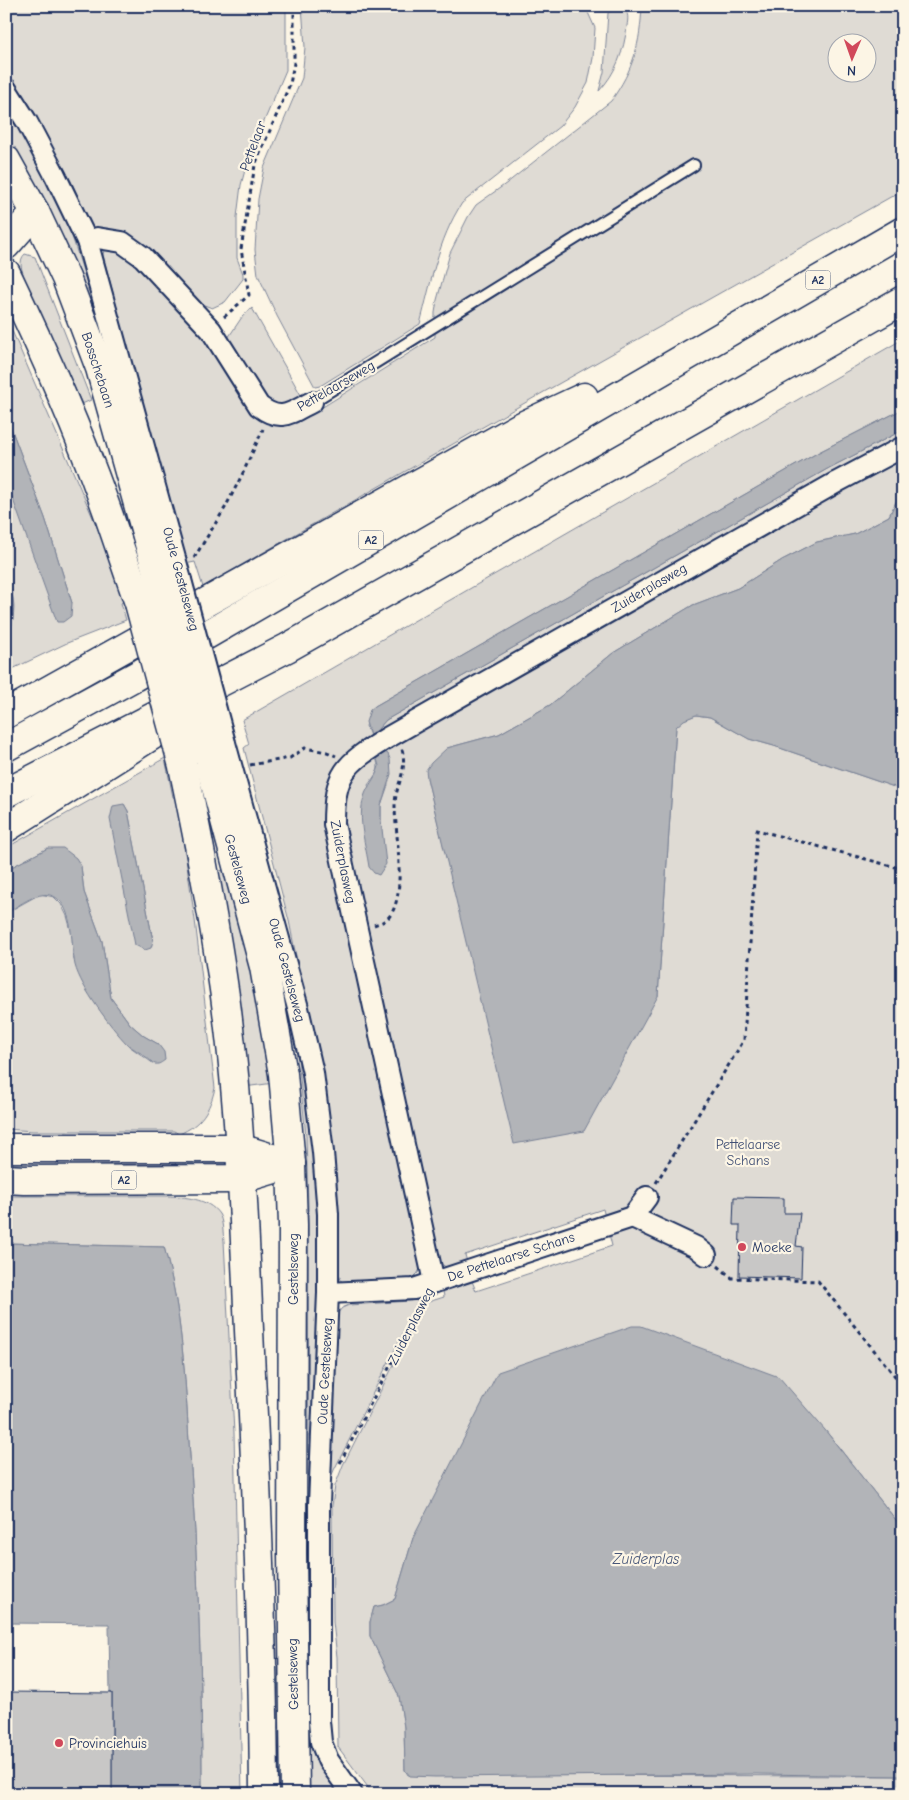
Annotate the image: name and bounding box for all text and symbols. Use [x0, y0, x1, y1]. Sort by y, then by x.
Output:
north arrow [826, 32, 876, 82]
text: N [847, 62, 856, 79]
street label: Pettelaar [236, 118, 270, 173]
road number: A2 [806, 270, 830, 290]
street label: Bosschebaan [78, 330, 118, 410]
street label: Pettelaarseweg [294, 357, 378, 415]
street label: Oude Gestelseweg [159, 525, 203, 633]
road number: A2 [358, 530, 384, 550]
street label: Zuiderplasweg [608, 559, 690, 617]
street label: Zuiderplasweg [327, 819, 359, 905]
street label: Gestelseweg [220, 832, 256, 906]
street label: Oude Gestelseweg [265, 916, 309, 1024]
park label: Pettelaarse Schans [716, 1136, 780, 1169]
road number: A2 [112, 1170, 136, 1190]
street label: De Pettelaarse Schans [445, 1228, 577, 1286]
street label: Gestelseweg [285, 1233, 302, 1305]
place label: Moeke [752, 1239, 792, 1256]
marker: Moeke [736, 1241, 748, 1253]
street label: Zuiderplasweg [384, 1284, 438, 1368]
street label: Oude Gestelseweg [314, 1317, 336, 1425]
water label: Zuiderplas [612, 1550, 680, 1568]
street label: Gestelseweg [284, 1638, 302, 1710]
place label: Provinciehuis [69, 1735, 147, 1752]
marker: Provinciehuis [53, 1737, 65, 1749]

